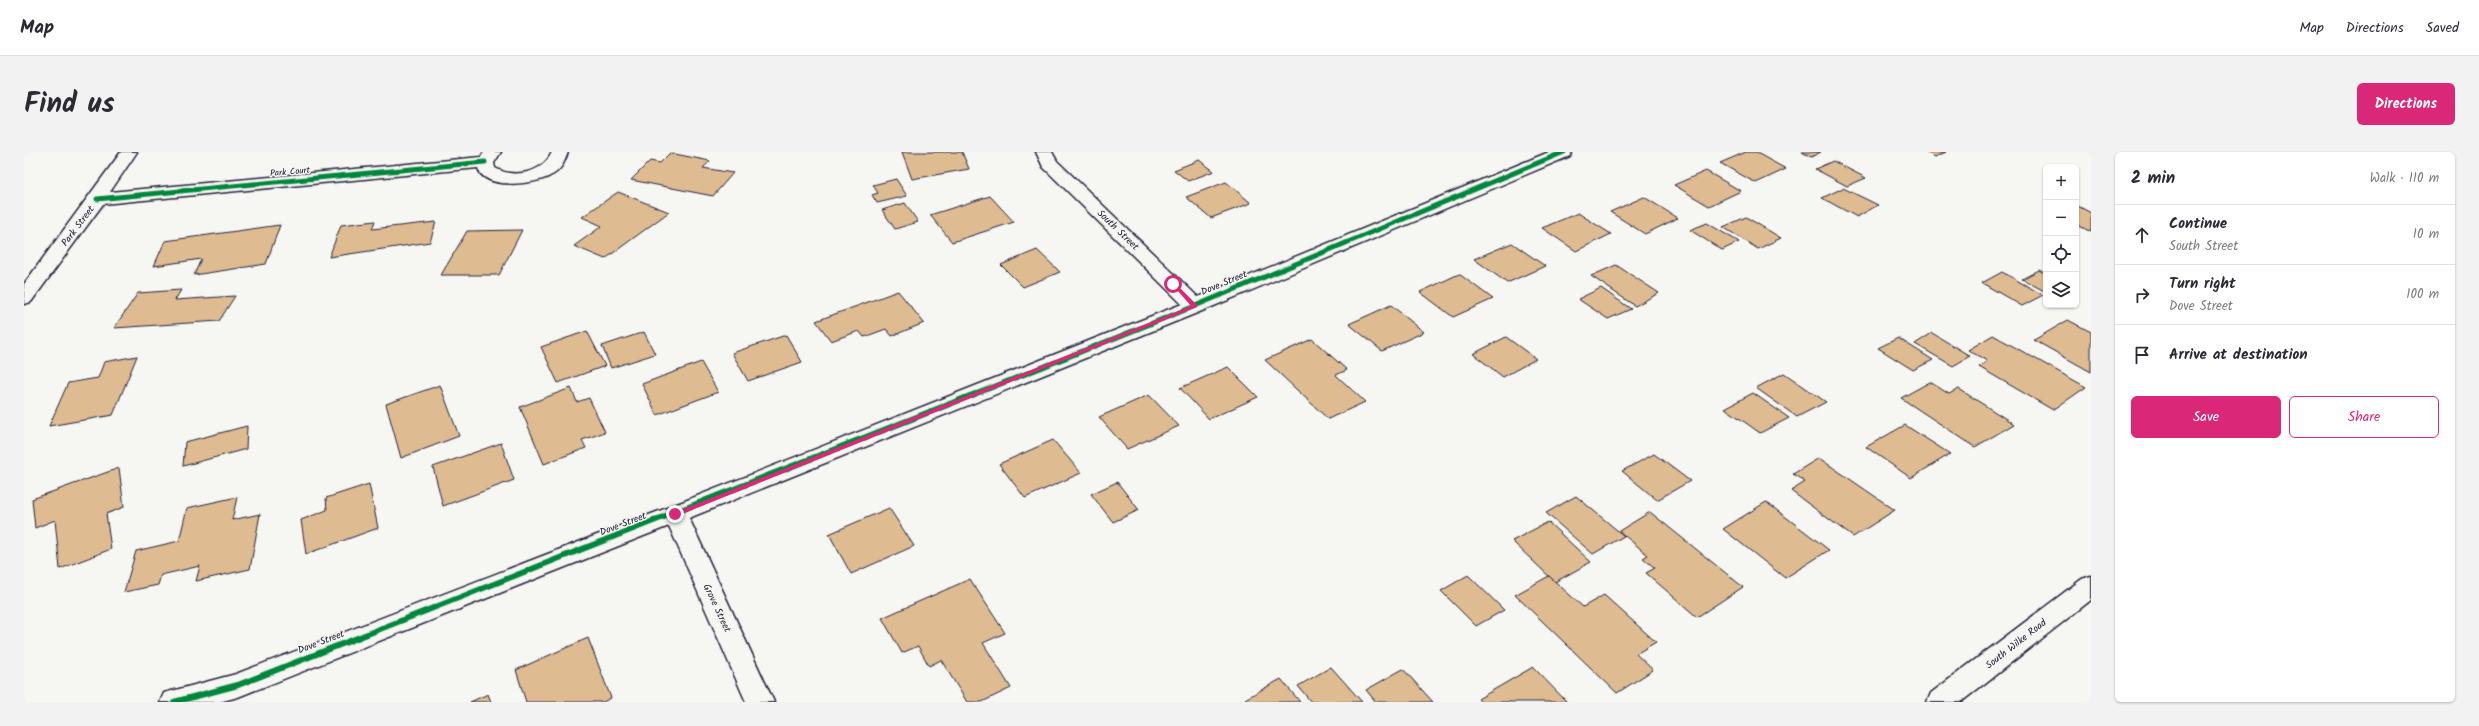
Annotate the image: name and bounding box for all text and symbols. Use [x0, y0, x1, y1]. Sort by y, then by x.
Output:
text: Map [20, 13, 54, 43]
text: Map [2299, 17, 2324, 39]
text: Directions [2346, 17, 2404, 39]
text: Saved [2426, 17, 2459, 39]
text: Find us [24, 82, 115, 127]
button: Directions [2357, 83, 2455, 125]
street label: Park Court [269, 163, 311, 181]
map controls [2043, 164, 2079, 308]
button: + [2043, 164, 2079, 200]
text: 2 min [2131, 165, 2175, 192]
text: Walk · 110 m [2370, 168, 2439, 189]
button: − [2043, 200, 2079, 236]
street label: Park Street [57, 202, 99, 250]
street label: South Street [1093, 206, 1143, 254]
text: Continue [2169, 212, 2227, 236]
icon: ahead [2131, 224, 2153, 246]
text: 10 m [2413, 224, 2439, 245]
button: locate [2043, 236, 2079, 272]
text: South Street [2169, 236, 2238, 257]
street label: Dove Street [1198, 266, 1250, 300]
button: layers [2043, 272, 2079, 308]
text: Turn right [2169, 272, 2236, 296]
route start [1164, 275, 1182, 293]
icon: right [2131, 284, 2153, 306]
text: 100 m [2406, 284, 2439, 305]
text: Dove Street [2169, 296, 2233, 317]
text: Arrive at destination [2169, 343, 2308, 367]
icon: arrive [2131, 344, 2153, 366]
button: Save [2131, 396, 2281, 438]
button: Share [2289, 396, 2439, 438]
route end [666, 505, 684, 523]
street label: Dove Street [597, 508, 649, 540]
street label: Grove Street [699, 581, 735, 635]
street label: South Wilke Road [1982, 614, 2051, 673]
street label: Dove Street [295, 626, 347, 658]

